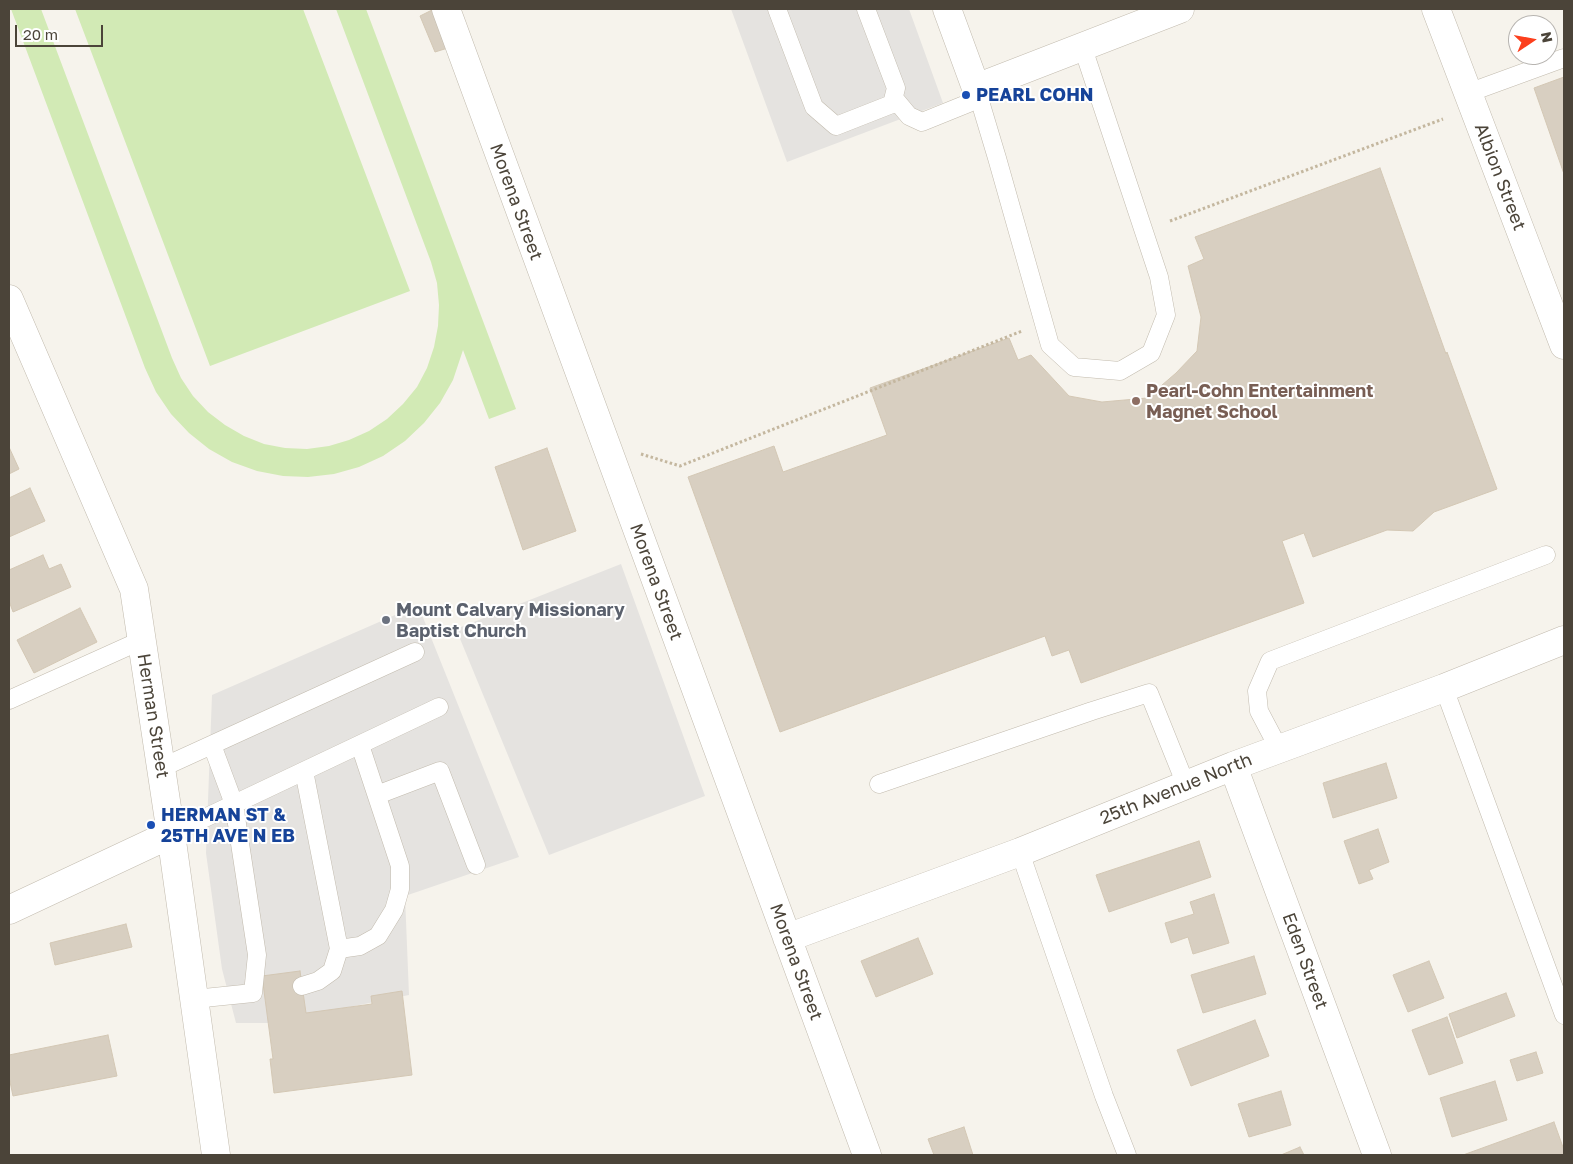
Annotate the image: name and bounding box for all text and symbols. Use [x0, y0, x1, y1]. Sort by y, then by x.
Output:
scale bar [18, 15, 105, 47]
north arrow [1508, 15, 1558, 65]
text: 20 m [23, 25, 58, 43]
text: N [1538, 30, 1557, 44]
place label: PEARL COHN [976, 84, 1094, 106]
marker: PEARL COHN [960, 89, 972, 101]
street label: Albion Street [1470, 120, 1530, 234]
street label: Morena Street [485, 141, 547, 263]
place label: Pearl-Cohn Entertainment Magnet School [1146, 380, 1373, 422]
marker: Pearl-Cohn Entertainment Magnet School [1130, 395, 1142, 407]
street label: Morena Street [625, 521, 687, 643]
place label: Mount Calvary Missionary Baptist Church [396, 599, 625, 642]
marker: Mount Calvary Missionary Baptist Church [380, 614, 392, 626]
street label: Herman Street [132, 652, 174, 780]
street label: 25th Avenue North [1097, 749, 1255, 829]
place label: HERMAN ST & 25TH AVE N EB [161, 804, 295, 846]
marker: HERMAN ST & 25TH AVE N EB [145, 819, 157, 831]
street label: Morena Street [765, 901, 827, 1023]
street label: Eden Street [1278, 910, 1332, 1012]

